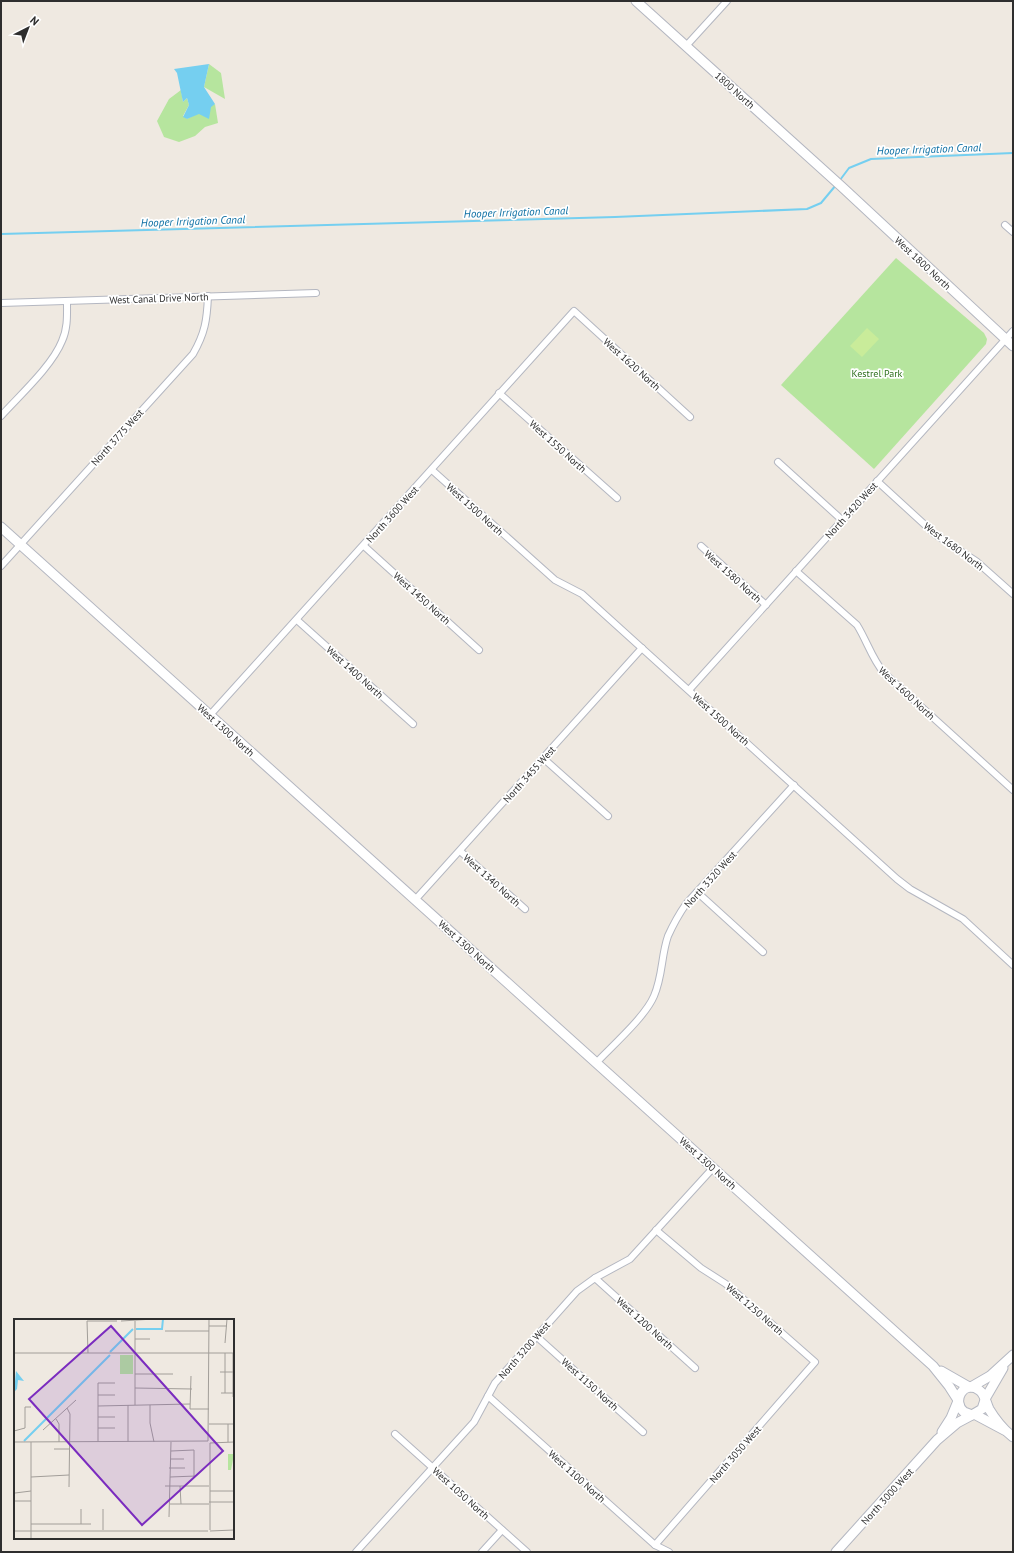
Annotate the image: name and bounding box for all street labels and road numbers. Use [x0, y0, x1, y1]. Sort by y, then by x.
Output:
street label: 1800 North [712, 69, 757, 112]
street label: West 1800 North [892, 234, 954, 293]
street label: West Canal Drive North [109, 290, 209, 307]
street label: West 1620 North [600, 335, 663, 393]
street label: North 3775 West [88, 406, 147, 468]
street label: West 1550 North [526, 417, 589, 475]
street label: North 3420 West [822, 479, 881, 541]
street label: West 1500 North [443, 480, 506, 538]
street label: North 3600 West [363, 483, 422, 545]
street label: West 1680 North [921, 519, 986, 573]
street label: West 1580 North [701, 547, 764, 605]
street label: West 1450 North [390, 569, 453, 627]
street label: West 1400 North [323, 643, 386, 701]
street label: West 1600 North [876, 664, 938, 723]
street label: West 1500 North [689, 690, 752, 748]
street label: West 1300 North [194, 701, 257, 759]
street label: North 3455 West [500, 743, 559, 805]
street label: North 3320 West [681, 848, 740, 910]
street label: West 1340 North [460, 851, 523, 909]
street label: West 1300 North [435, 917, 498, 975]
street label: West 1300 North [676, 1134, 739, 1192]
street label: West 1250 North [723, 1281, 786, 1338]
street label: West 1200 North [613, 1294, 676, 1352]
street label: North 3200 West [496, 1318, 553, 1382]
street label: West 1150 North [558, 1355, 621, 1413]
street label: North 3050 West [707, 1422, 764, 1486]
street label: West 1100 North [545, 1447, 608, 1505]
street label: West 1050 North [429, 1464, 492, 1522]
street label: North 3000 West [858, 1465, 917, 1527]

